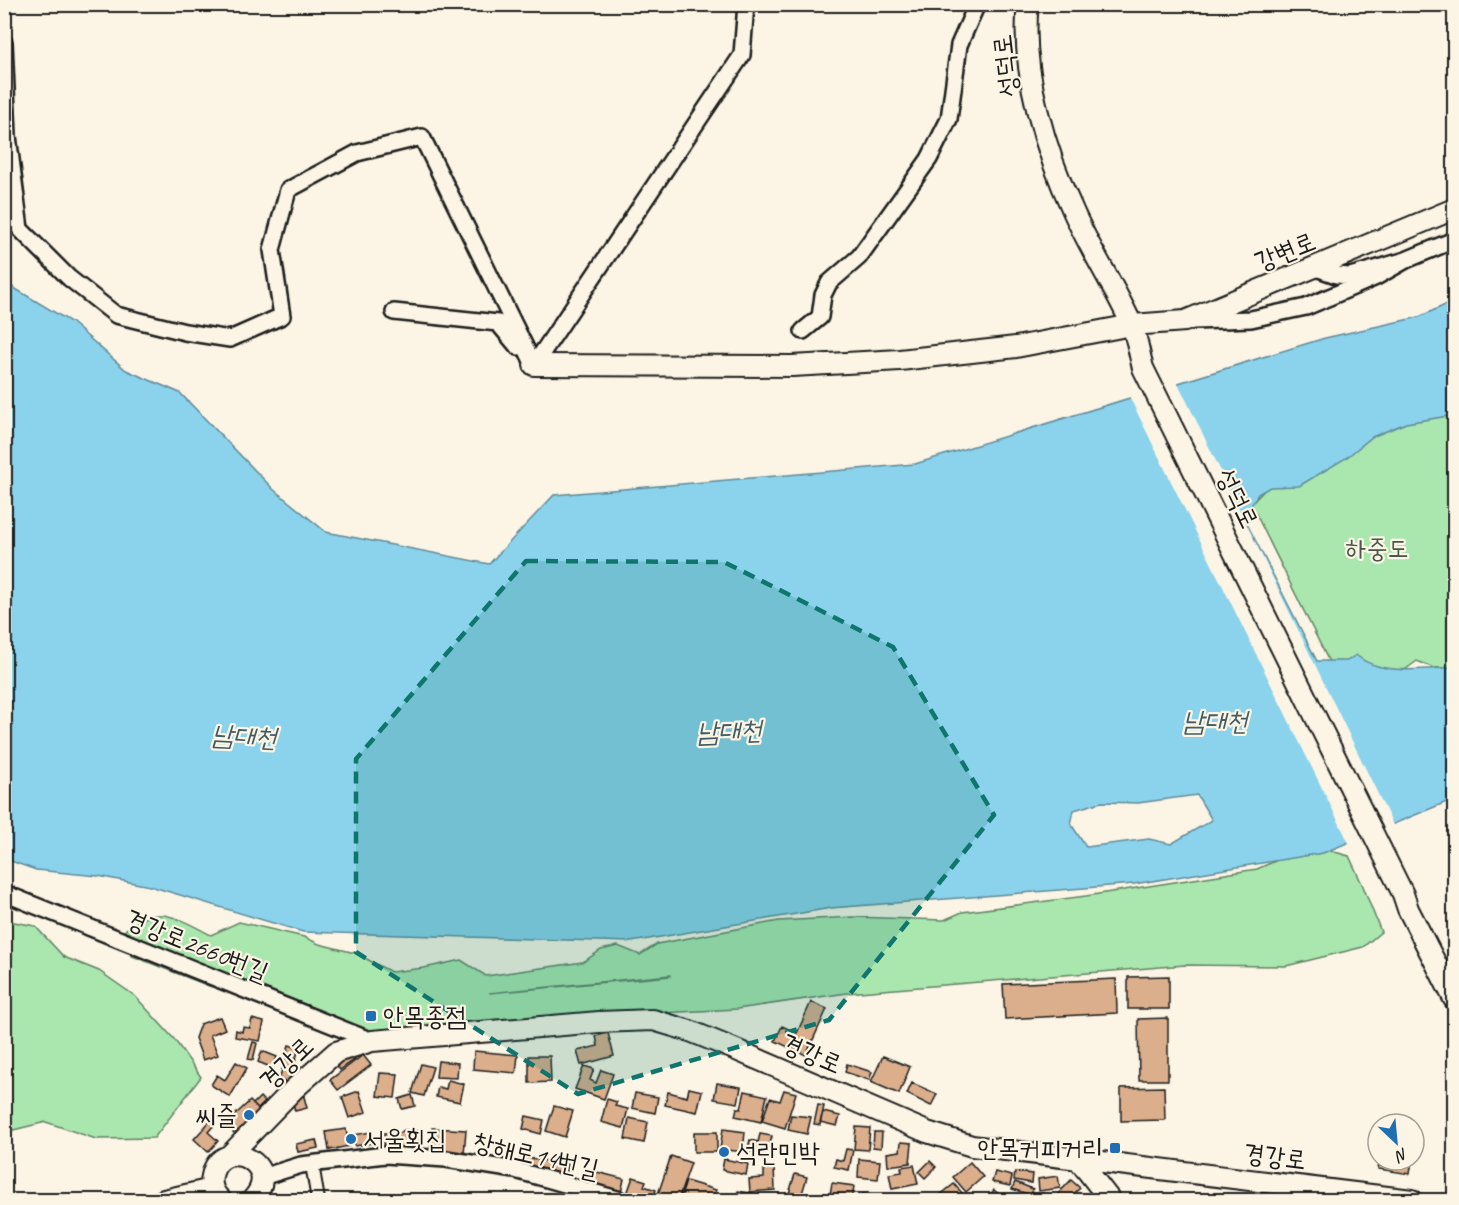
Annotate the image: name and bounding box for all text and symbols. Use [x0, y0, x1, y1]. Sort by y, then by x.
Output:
street label: 성덕로 [985, 33, 1026, 99]
street label: 강변로 [1250, 224, 1320, 279]
street label: 성덕로 [1209, 463, 1266, 534]
park label: 하중도 [1346, 532, 1408, 565]
water label: 남대천 [1182, 704, 1250, 738]
water label: 남대천 [696, 713, 764, 749]
water label: 남대천 [211, 717, 280, 755]
street label: 경강로2660번길 [120, 902, 273, 989]
place label: 안목종점 [383, 1000, 467, 1033]
marker: 안목종점 [364, 1009, 378, 1023]
street label: 경강로 [776, 1026, 847, 1081]
street label: 경강로 [252, 1030, 320, 1097]
place label: 씨즐 [195, 1099, 237, 1132]
marker: 씨즐 [242, 1108, 256, 1122]
north arrow [1366, 1112, 1426, 1172]
place label: 서울횟집 [363, 1123, 447, 1156]
street label: 창해로14번길 [470, 1125, 602, 1186]
marker: 서울횟집 [344, 1132, 358, 1146]
place label: 안목커피거리 [977, 1132, 1103, 1165]
place label: 석란민박 [736, 1136, 820, 1169]
street label: 경강로 [1242, 1136, 1308, 1177]
marker: 안목커피거리 [1108, 1141, 1122, 1155]
text: N [1391, 1143, 1411, 1167]
marker: 석란민박 [717, 1145, 731, 1159]

